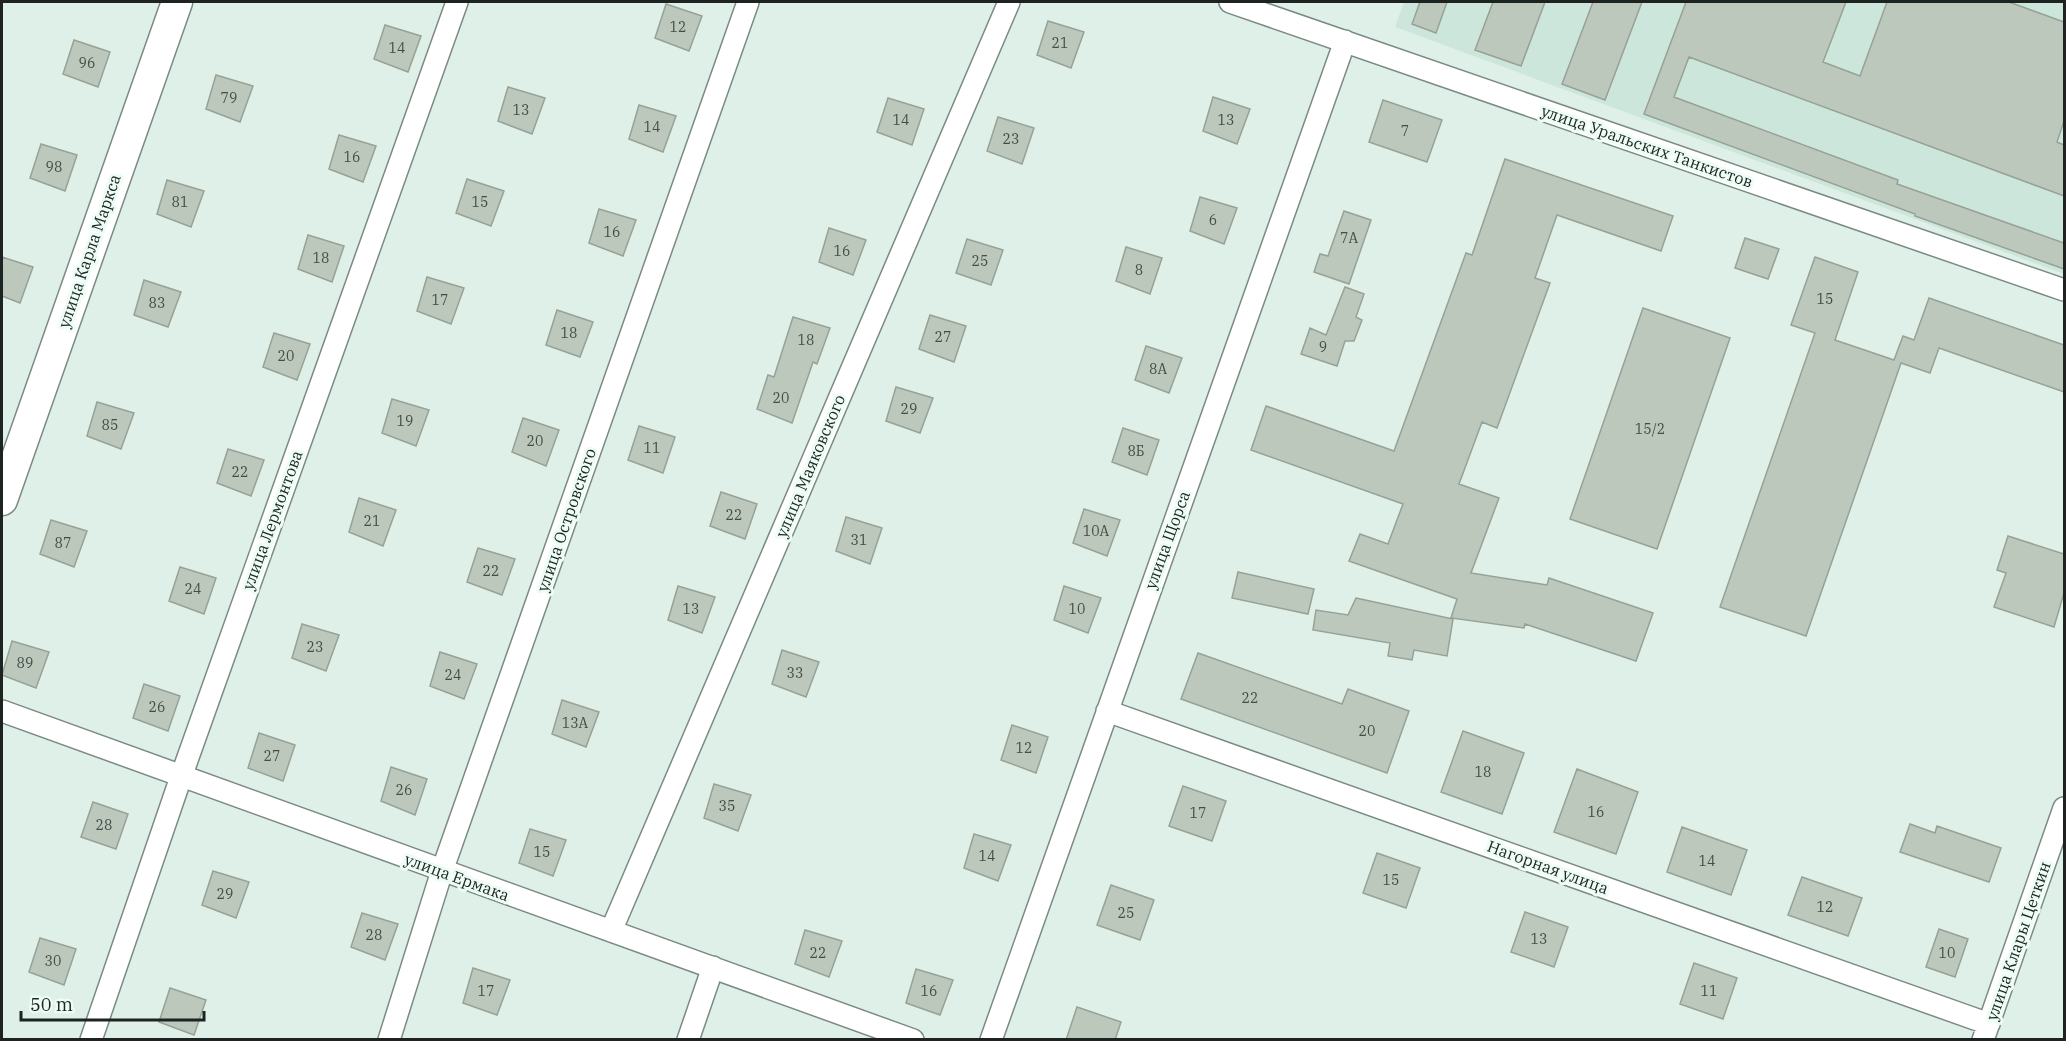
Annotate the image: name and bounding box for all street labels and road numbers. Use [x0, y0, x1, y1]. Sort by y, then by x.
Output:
street label: улица Уральских Танкистов [1539, 100, 1755, 192]
street label: улица Карла Маркса [53, 171, 125, 330]
street label: улица Маяковского [771, 391, 849, 541]
street label: улица Островского [532, 446, 600, 594]
street label: улица Лермонтова [237, 447, 307, 593]
street label: улица Щорса [1140, 488, 1194, 592]
street label: Нагорная улица [1485, 836, 1612, 898]
street label: улица Ермака [402, 849, 512, 905]
street label: улица Клары Цеткин [1981, 859, 2055, 1023]

